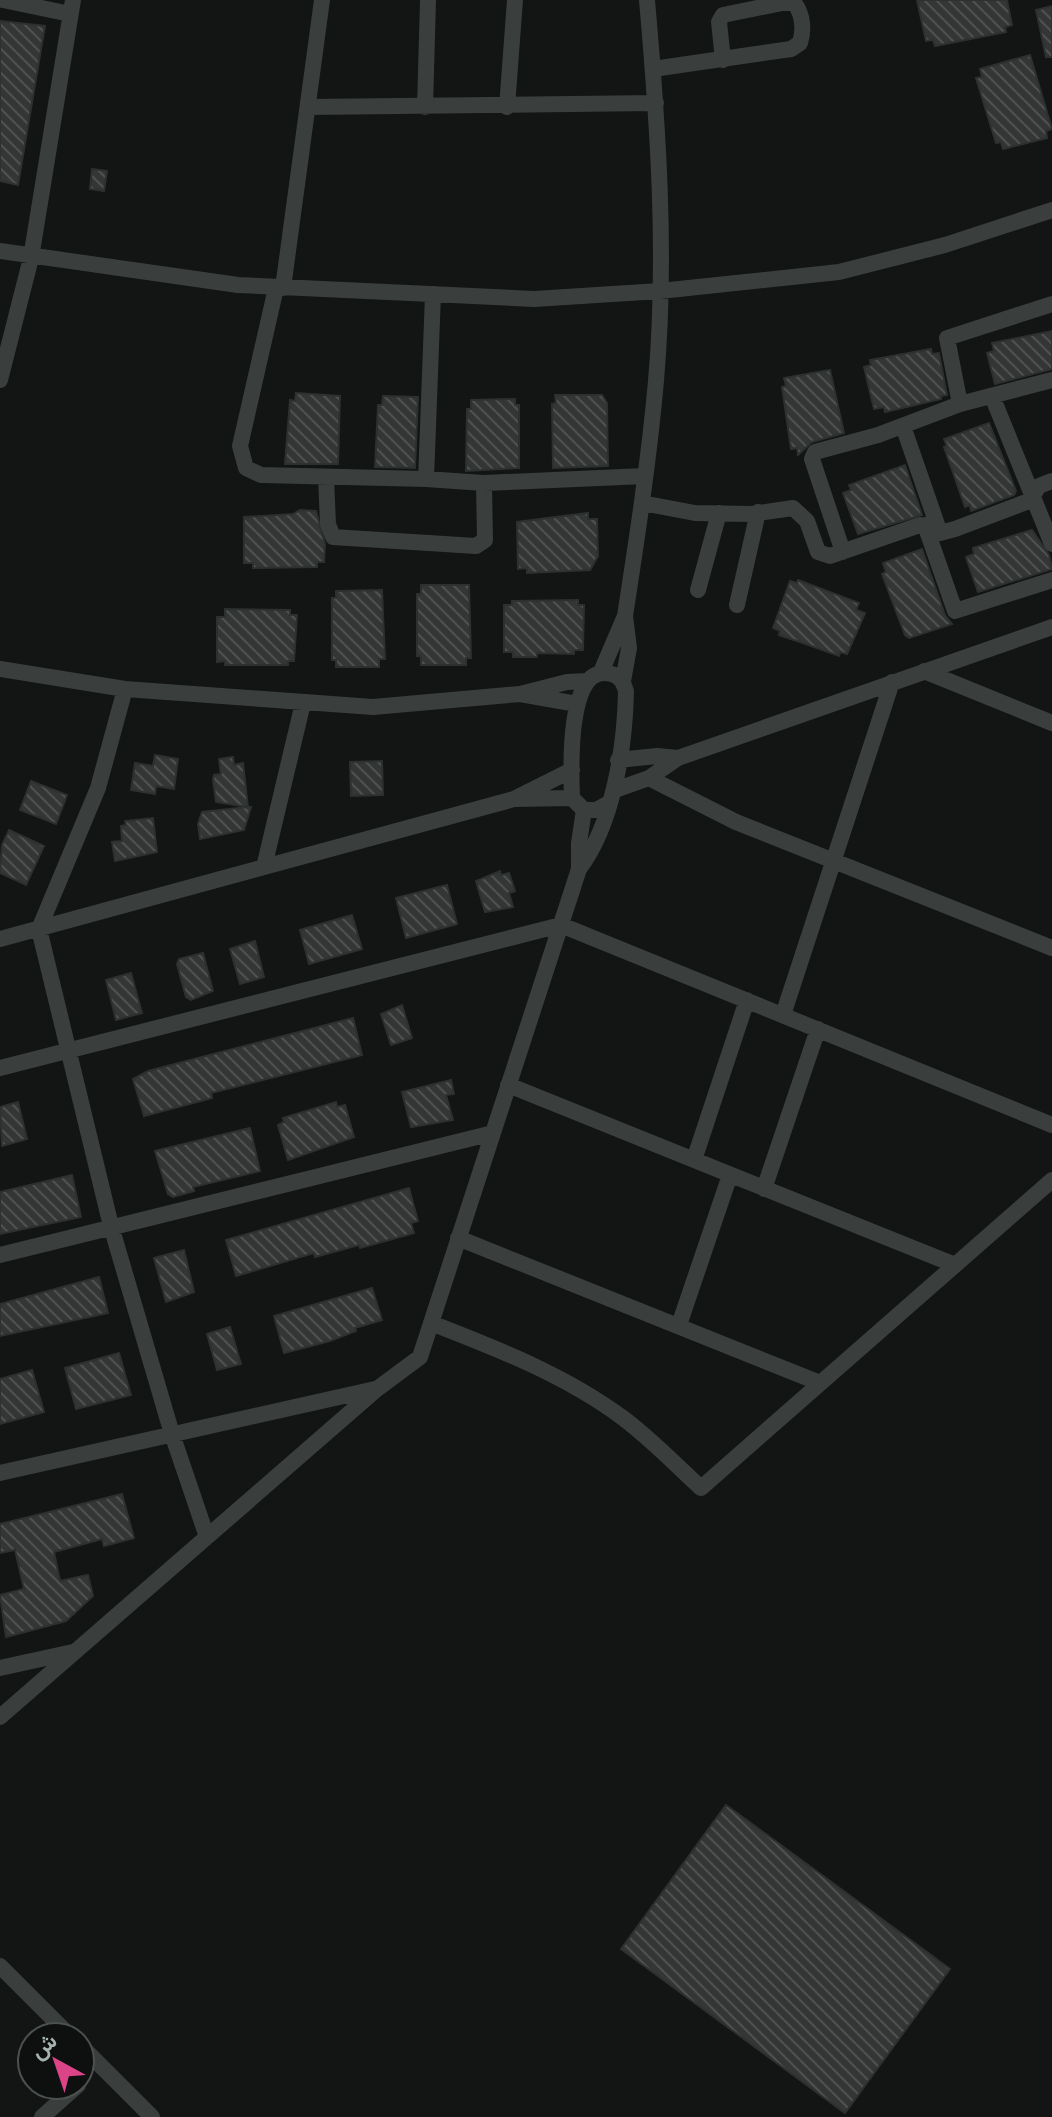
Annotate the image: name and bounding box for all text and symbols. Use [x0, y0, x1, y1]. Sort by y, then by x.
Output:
north arrow [16, 2021, 96, 2101]
text: ش [24, 2026, 62, 2065]

